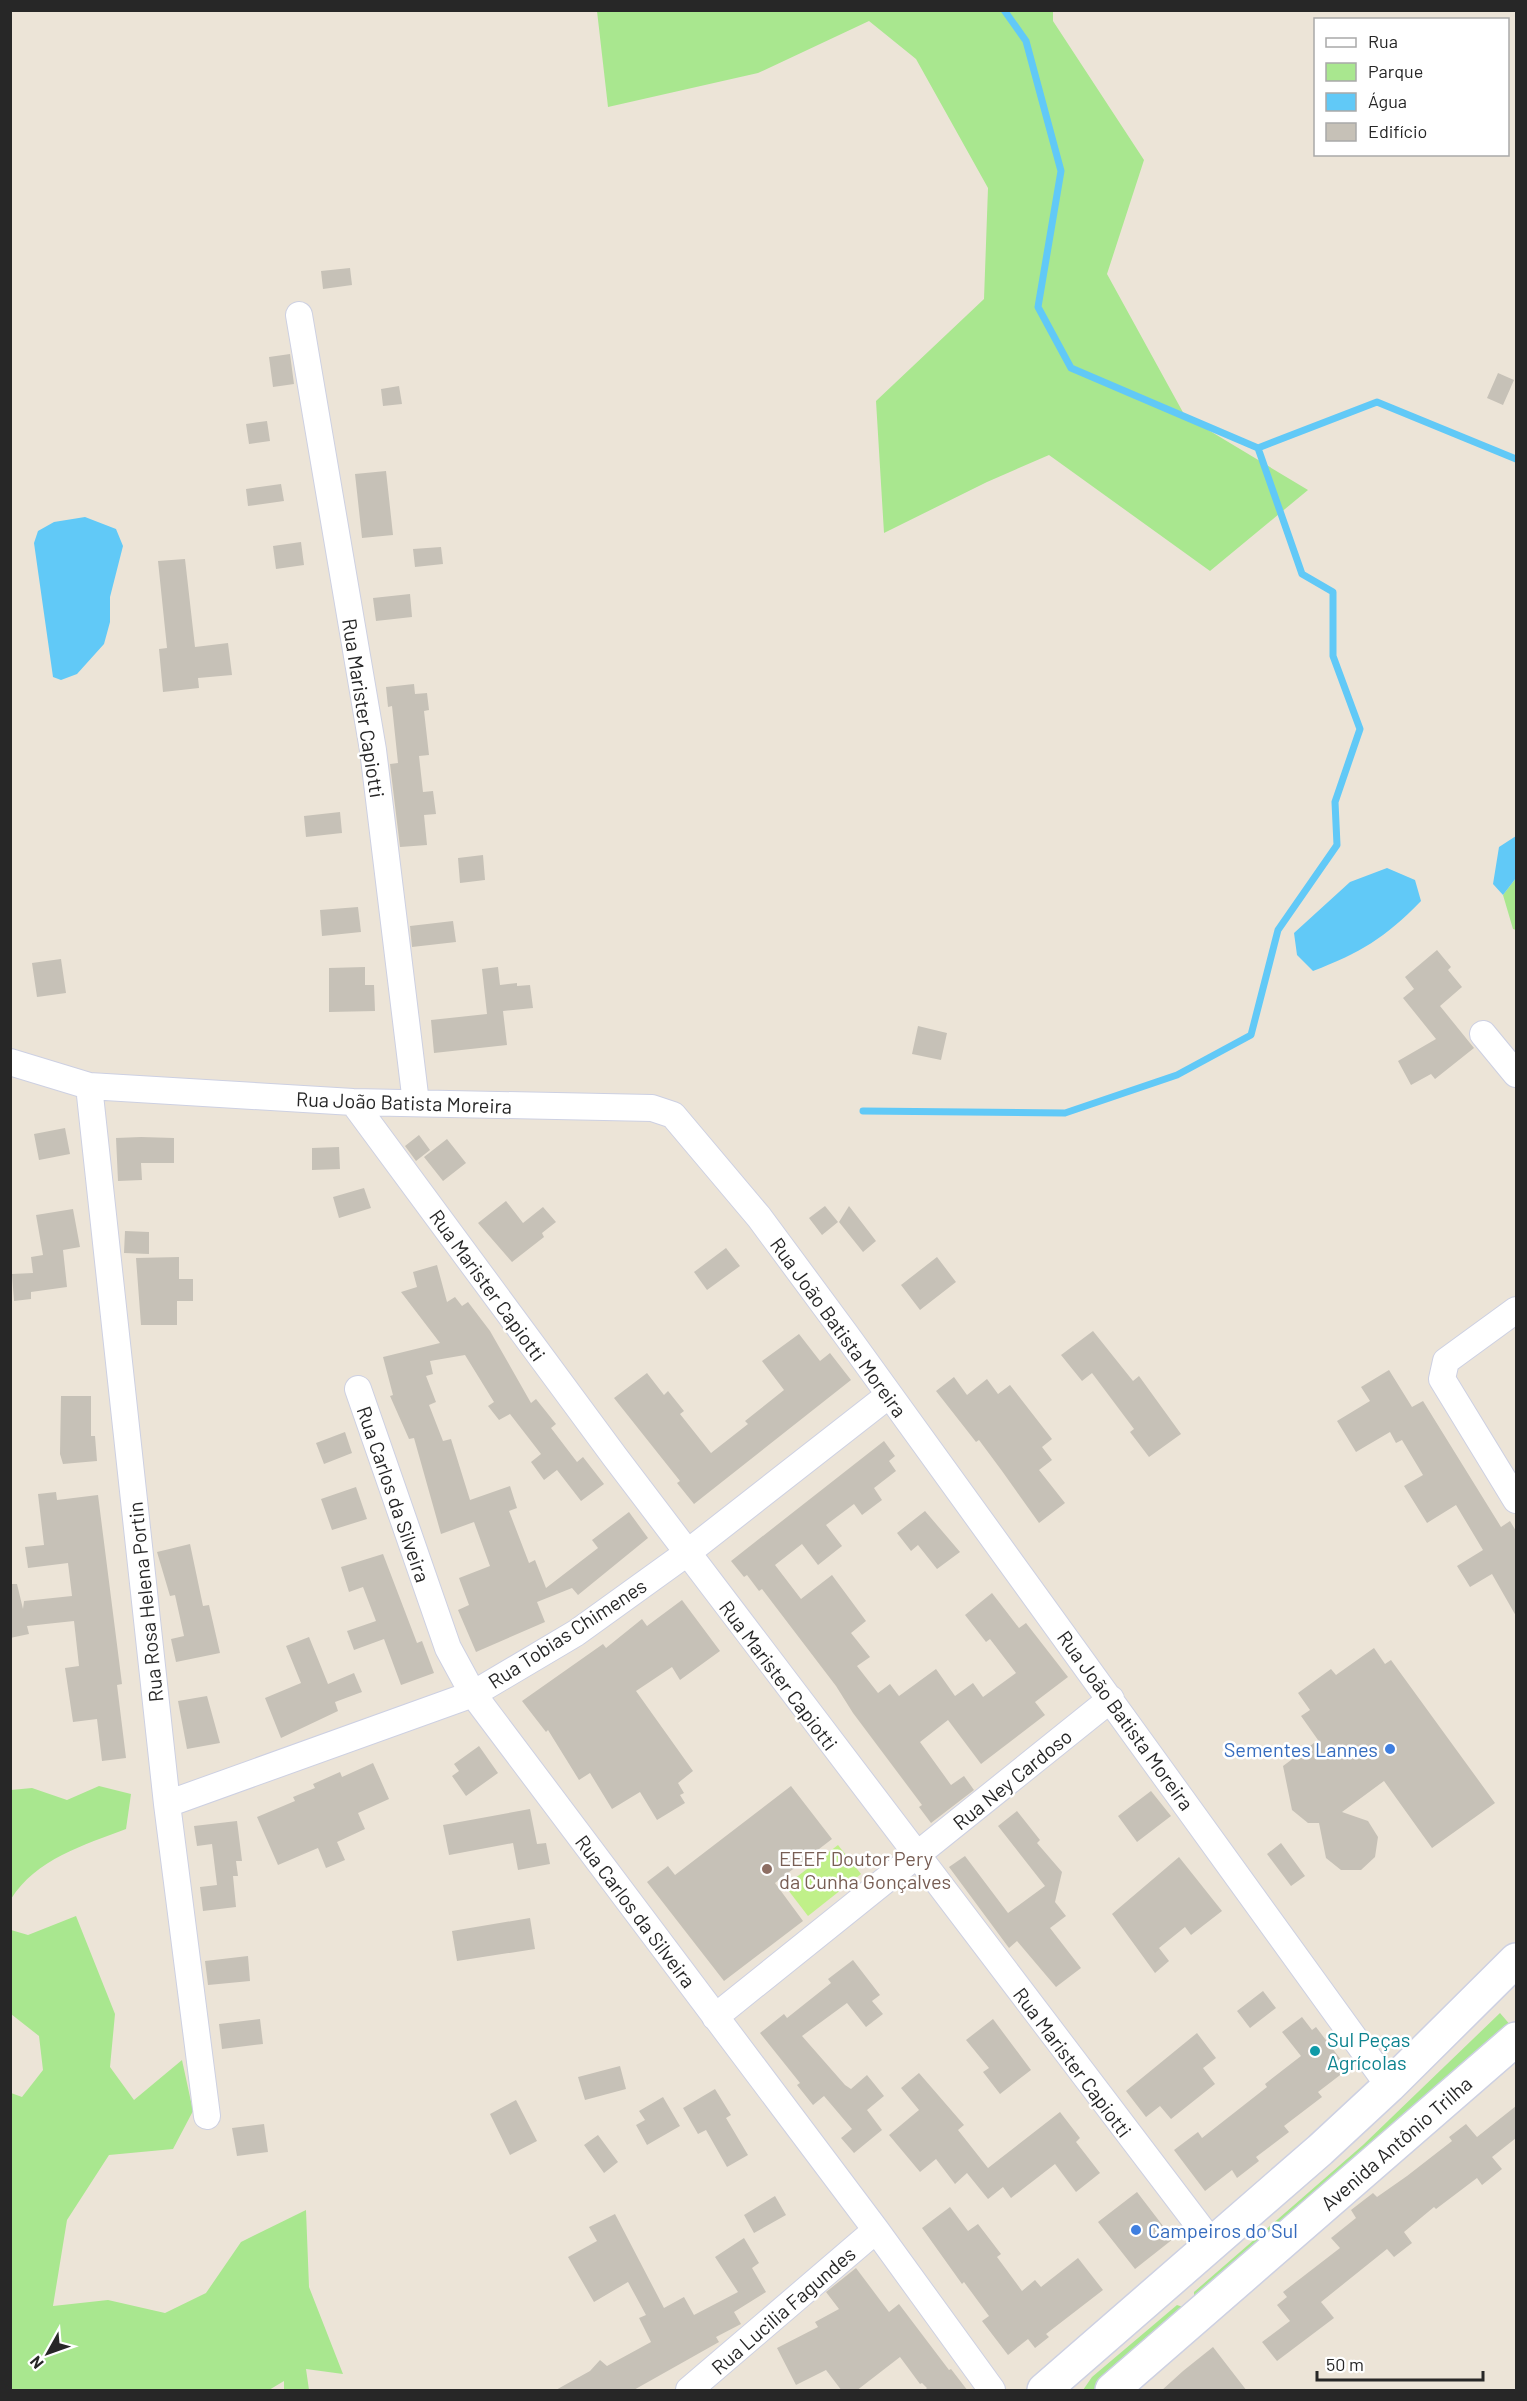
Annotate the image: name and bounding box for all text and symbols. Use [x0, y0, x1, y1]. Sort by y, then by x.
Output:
legend [1314, 18, 1509, 156]
text: Rua [1368, 30, 1398, 52]
text: Parque [1368, 60, 1423, 82]
text: Água [1368, 90, 1407, 112]
text: Edifício [1368, 120, 1427, 142]
street label: Rua Marister Capiotti [338, 617, 390, 799]
street label: Rua João Batista Moreira [296, 1086, 512, 1118]
street label: Rua Marister Capiotti [425, 1205, 551, 1365]
street label: Rua João Batista Moreira [766, 1232, 912, 1422]
street label: Rua Carlos da Silveira [353, 1403, 435, 1585]
street label: Rua Rosa Helena Portin [123, 1501, 167, 1703]
street label: Rua Tobias Chimenes [483, 1573, 651, 1693]
street label: Rua Marister Capiotti [715, 1595, 843, 1755]
street label: Rua João Batista Moreira [1053, 1625, 1199, 1815]
street label: Rua Ney Cardoso [948, 1724, 1076, 1834]
place label: Sementes Lannes [1224, 1737, 1378, 1761]
marker: Sementes Lannes [1383, 1742, 1397, 1756]
street label: Rua Carlos da Silveira [571, 1830, 701, 1992]
place label: EEEF Doutor Pery da Cunha Gonçalves [779, 1846, 951, 1893]
marker: EEEF Doutor Pery da Cunha Gonçalves [760, 1862, 774, 1876]
street label: Rua Marister Capiotti [1009, 1982, 1137, 2142]
place label: Sul Peças Agrícolas [1327, 2027, 1410, 2074]
marker: Sul Peças Agrícolas [1308, 2044, 1322, 2058]
street label: Avenida Antônio Trilha [1316, 2071, 1476, 2215]
place label: Campeiros do Sul [1148, 2218, 1298, 2242]
marker: Campeiros do Sul [1129, 2223, 1143, 2237]
street label: Rua Lucilia Fagundes [706, 2241, 860, 2379]
north arrow [18, 2323, 78, 2383]
scale bar [1317, 2344, 1484, 2382]
text: N [25, 2353, 47, 2373]
text: 50 m [1326, 2353, 1364, 2375]

